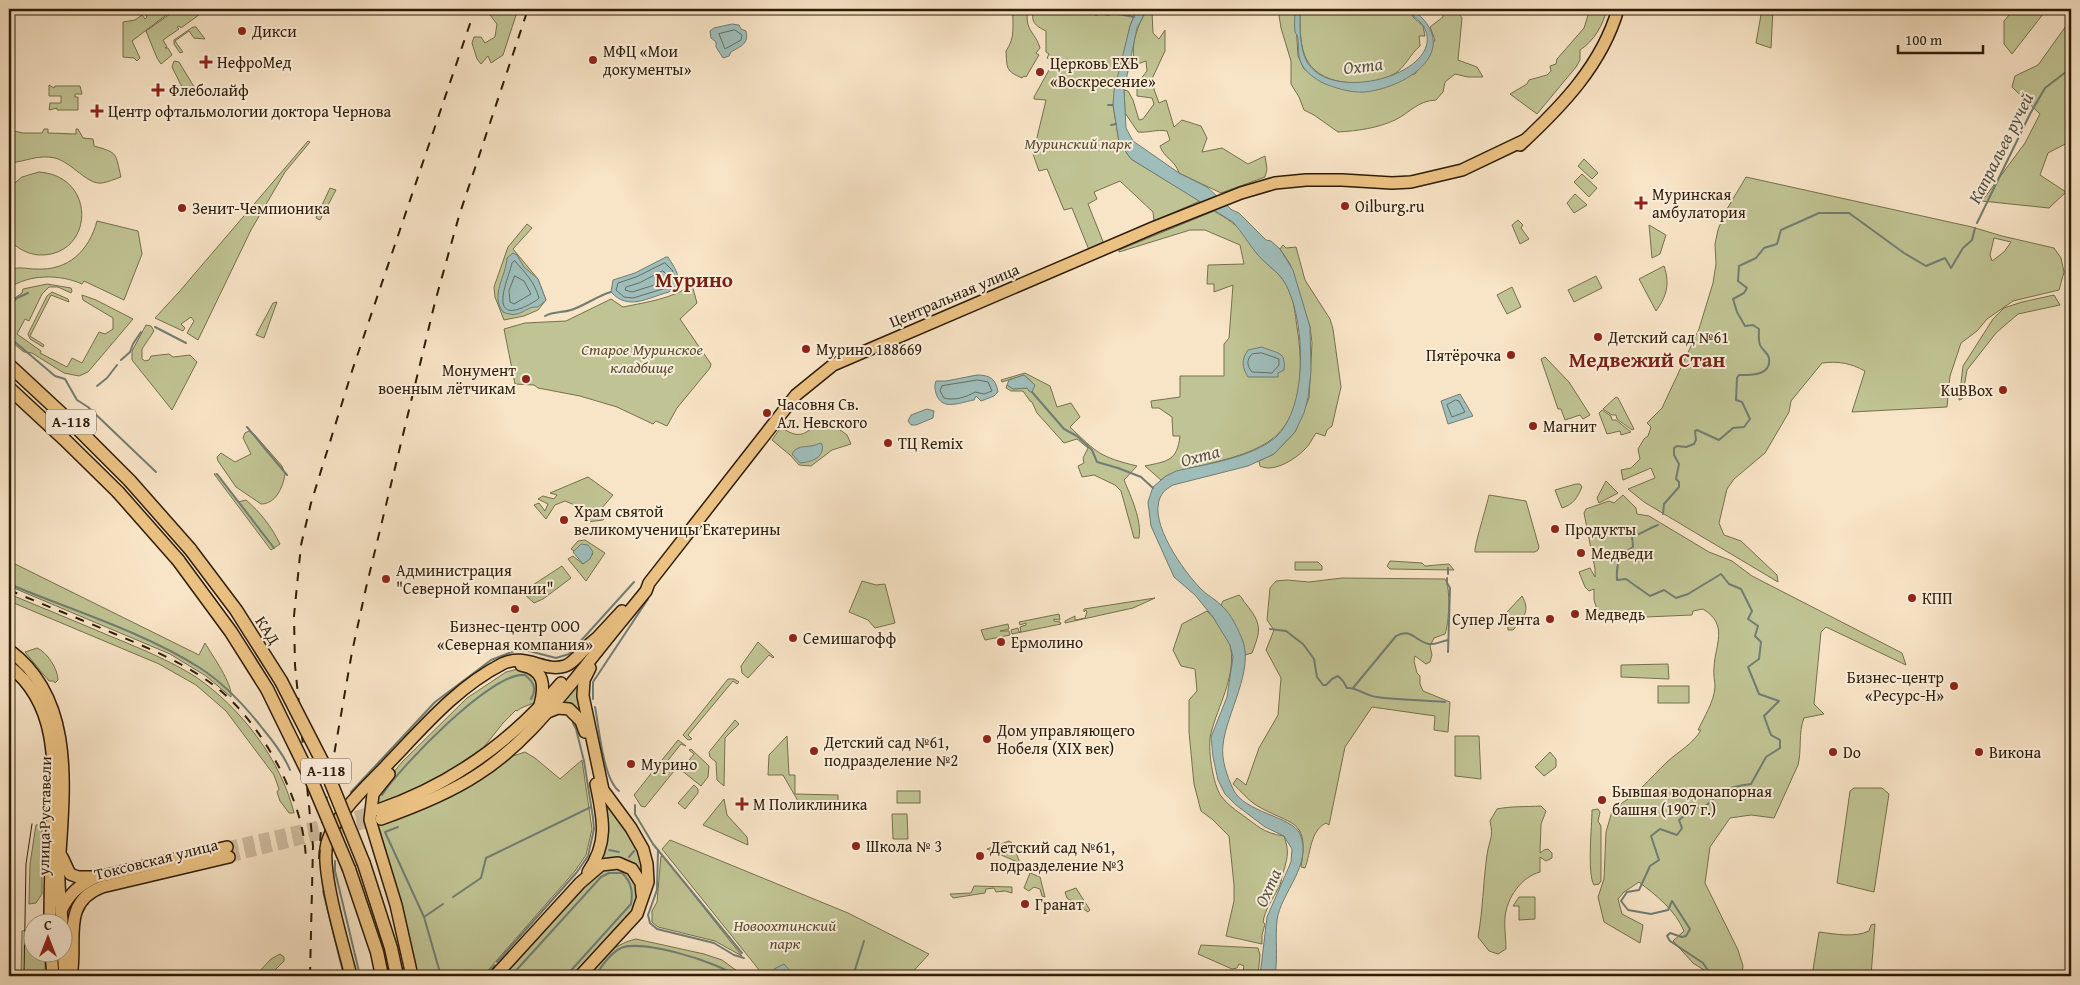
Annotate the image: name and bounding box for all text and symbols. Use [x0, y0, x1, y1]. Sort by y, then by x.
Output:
place label: Дикси [251, 19, 297, 43]
scale bar [1898, 22, 1982, 54]
marker: Дикси [236, 25, 248, 37]
text: 100 m [1905, 29, 1943, 50]
place label: МФЦ «Мои документы» [603, 39, 692, 81]
place label: НефроМед [217, 50, 292, 74]
water label: Охта [1342, 50, 1385, 81]
place label: Церковь ЕХБ «Воскресение» [1050, 51, 1156, 93]
marker: МФЦ «Мои документы» [587, 54, 599, 66]
marker: НефроМед [199, 55, 213, 69]
marker: Церковь ЕХБ «Воскресение» [1034, 66, 1046, 78]
place label: Флеболайф [169, 78, 249, 102]
marker: Флеболайф [151, 83, 165, 97]
water label: Капральев ручей [1961, 87, 2040, 208]
place label: Центр офтальмологии доктора Чернова [108, 99, 392, 123]
marker: Центр офтальмологии доктора Чернова [90, 104, 104, 118]
park label: Муринский парк [1024, 131, 1132, 155]
place label: Муринская амбулатория [1652, 182, 1746, 224]
place label: Oilburg.ru [1355, 194, 1425, 218]
place label: Зенит-Чемпионика [192, 196, 330, 220]
marker: Муринская амбулатория [1634, 196, 1648, 210]
marker: Oilburg.ru [1339, 200, 1351, 212]
marker: Зенит-Чемпионика [176, 202, 188, 214]
street label: Центральная улица [885, 257, 1023, 333]
district label: Мурино [655, 264, 733, 295]
place label: Детский сад №61 [1607, 325, 1729, 349]
marker: Детский сад №61 [1592, 331, 1604, 343]
park label: Старое Муринское кладбище [581, 337, 703, 379]
place label: Мурино 188669 [816, 337, 922, 361]
marker: Мурино 188669 [800, 343, 812, 355]
place label: Пятёрочка [1426, 343, 1501, 367]
district label: Медвежий Стан [1569, 344, 1725, 375]
marker: Пятёрочка [1505, 349, 1517, 361]
place label: Монумент военным лётчикам [378, 358, 516, 400]
marker: Монумент военным лётчикам [520, 373, 532, 385]
place label: KuBBox [1941, 378, 1994, 402]
marker: KuBBox [1997, 384, 2009, 396]
place label: Часовня Св. Ал. Невского [777, 392, 867, 434]
marker: Часовня Св. Ал. Невского [761, 407, 773, 419]
road number: А-118 [46, 410, 96, 434]
place label: Магнит [1543, 414, 1597, 438]
marker: Магнит [1527, 420, 1539, 432]
place label: ТЦ Remix [898, 431, 964, 455]
marker: ТЦ Remix [882, 437, 894, 449]
water label: Охта [1177, 437, 1223, 474]
place label: Храм святой великомученицы Екатерины [574, 499, 780, 541]
marker: Храм святой великомученицы Екатерины [558, 514, 570, 526]
place label: Продукты [1565, 517, 1636, 541]
marker: Продукты [1549, 523, 1561, 535]
place label: Медведи [1591, 541, 1654, 565]
marker: Медведи [1575, 547, 1587, 559]
place label: Администрация "Северной компании" [396, 558, 554, 600]
marker: Администрация "Северной компании" [380, 573, 392, 585]
place label: КПП [1922, 586, 1952, 610]
marker: КПП [1906, 592, 1918, 604]
place label: Медведь [1585, 602, 1646, 626]
marker: Бизнес-центр ООО «Северная компания» [509, 603, 521, 615]
place label: Супер Лента [1452, 607, 1540, 631]
marker: Медведь [1569, 608, 1581, 620]
street label: КАД [250, 611, 286, 649]
marker: Супер Лента [1544, 613, 1556, 625]
place label: Бизнес-центр ООО «Северная компания» [437, 614, 593, 656]
place label: Семишагофф [803, 626, 897, 650]
place label: Ермолино [1011, 630, 1083, 654]
marker: Семишагофф [787, 632, 799, 644]
marker: Ермолино [995, 636, 1007, 648]
place label: Бизнес-центр «Ресурс-Н» [1847, 665, 1944, 707]
marker: Бизнес-центр «Ресурс-Н» [1948, 680, 1960, 692]
place label: Дом управляющего Нобеля (XIX век) [996, 718, 1135, 760]
place label: Детский сад №61, подразделение №2 [823, 730, 958, 772]
marker: Дом управляющего Нобеля (XIX век) [981, 733, 993, 745]
place label: Do [1843, 740, 1861, 764]
place label: Викона [1989, 740, 2041, 764]
marker: Детский сад №61, подразделение №2 [808, 745, 820, 757]
marker: Do [1827, 746, 1839, 758]
marker: Викона [1973, 746, 1985, 758]
place label: Мурино [641, 752, 697, 776]
street label: улица Руставели [31, 756, 57, 877]
road number: А-118 [301, 758, 351, 784]
marker: Мурино [625, 758, 637, 770]
place label: Бывшая водонапорная башня (1907 г.) [1612, 779, 1772, 821]
place label: М Поликлиника [753, 792, 868, 816]
marker: Бывшая водонапорная башня (1907 г.) [1596, 794, 1608, 806]
marker: М Поликлиника [735, 797, 749, 811]
street label: Токсовская улица [92, 832, 221, 886]
place label: Школа № 3 [866, 834, 942, 858]
place label: Детский сад №61, подразделение №3 [989, 835, 1124, 877]
marker: Школа № 3 [850, 840, 862, 852]
marker: Детский сад №61, подразделение №3 [974, 850, 986, 862]
water label: Охта [1247, 864, 1288, 911]
place label: Гранат [1035, 892, 1084, 916]
marker: Гранат [1019, 898, 1031, 910]
north arrow [22, 912, 72, 962]
park label: Новоохтинский парк [734, 913, 836, 955]
text: С [44, 915, 52, 935]

